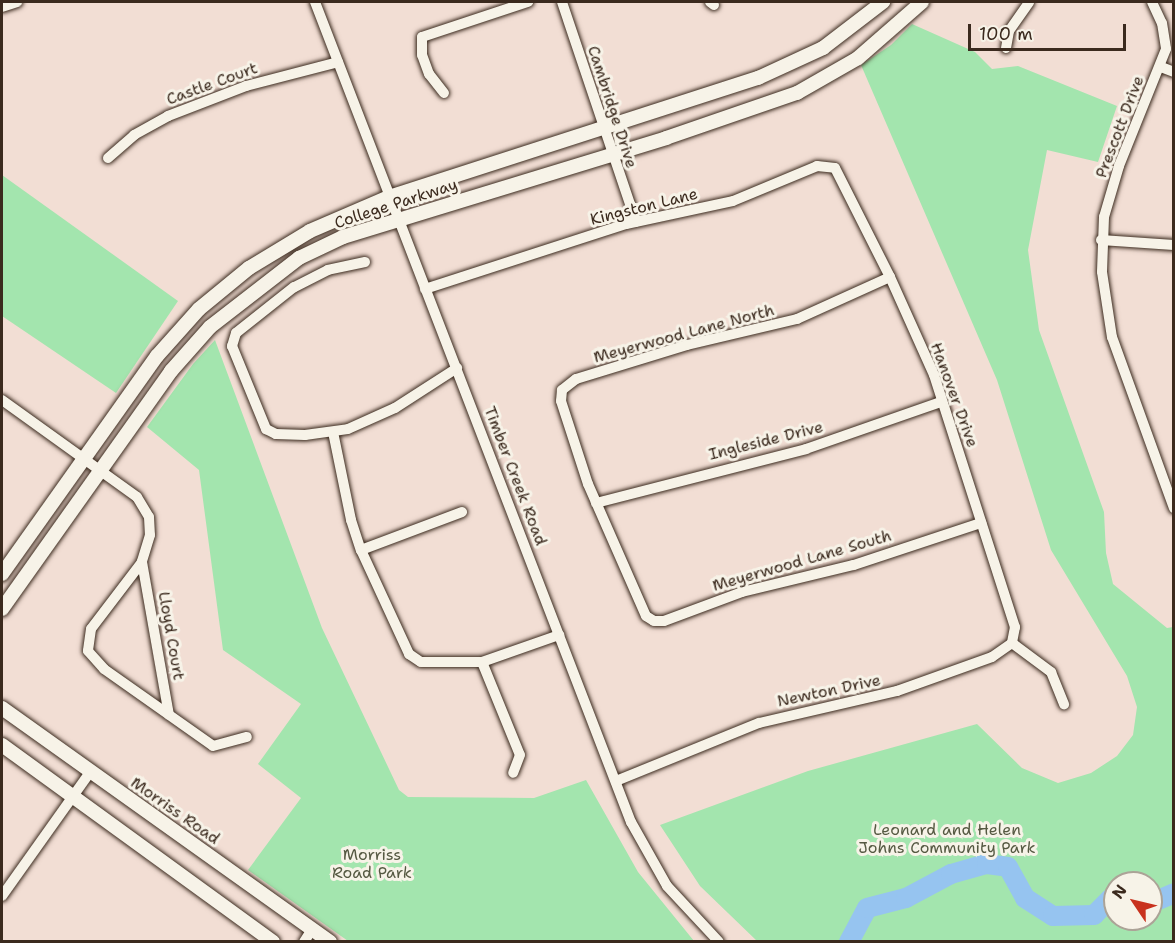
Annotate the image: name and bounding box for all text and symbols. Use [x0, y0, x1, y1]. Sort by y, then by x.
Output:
scale bar [971, 12, 1128, 50]
text: 100 m [979, 22, 1033, 46]
street label: Cambridge Drive [583, 43, 641, 171]
street label: Castle Court [164, 59, 260, 109]
street label: Prescott Drive [1092, 73, 1148, 181]
street label: College Parkway [332, 175, 460, 233]
street label: Kingston Lane [588, 184, 700, 230]
street label: Meyerwood Lane North [592, 301, 776, 367]
street label: Hanover Drive [926, 340, 982, 450]
street label: Timber Creek Road [480, 404, 550, 548]
street label: Ingleside Drive [707, 418, 825, 464]
street label: Meyerwood Lane South [710, 526, 894, 596]
street label: Lloyd Court [154, 590, 188, 682]
street label: Newton Drive [775, 671, 883, 711]
street label: Morriss Road [127, 773, 223, 849]
park label: Leonard and Helen Johns Community Park [858, 820, 1036, 858]
park label: Morriss Road Park [332, 845, 412, 883]
north arrow [1103, 871, 1163, 931]
text: N [1107, 880, 1132, 903]

